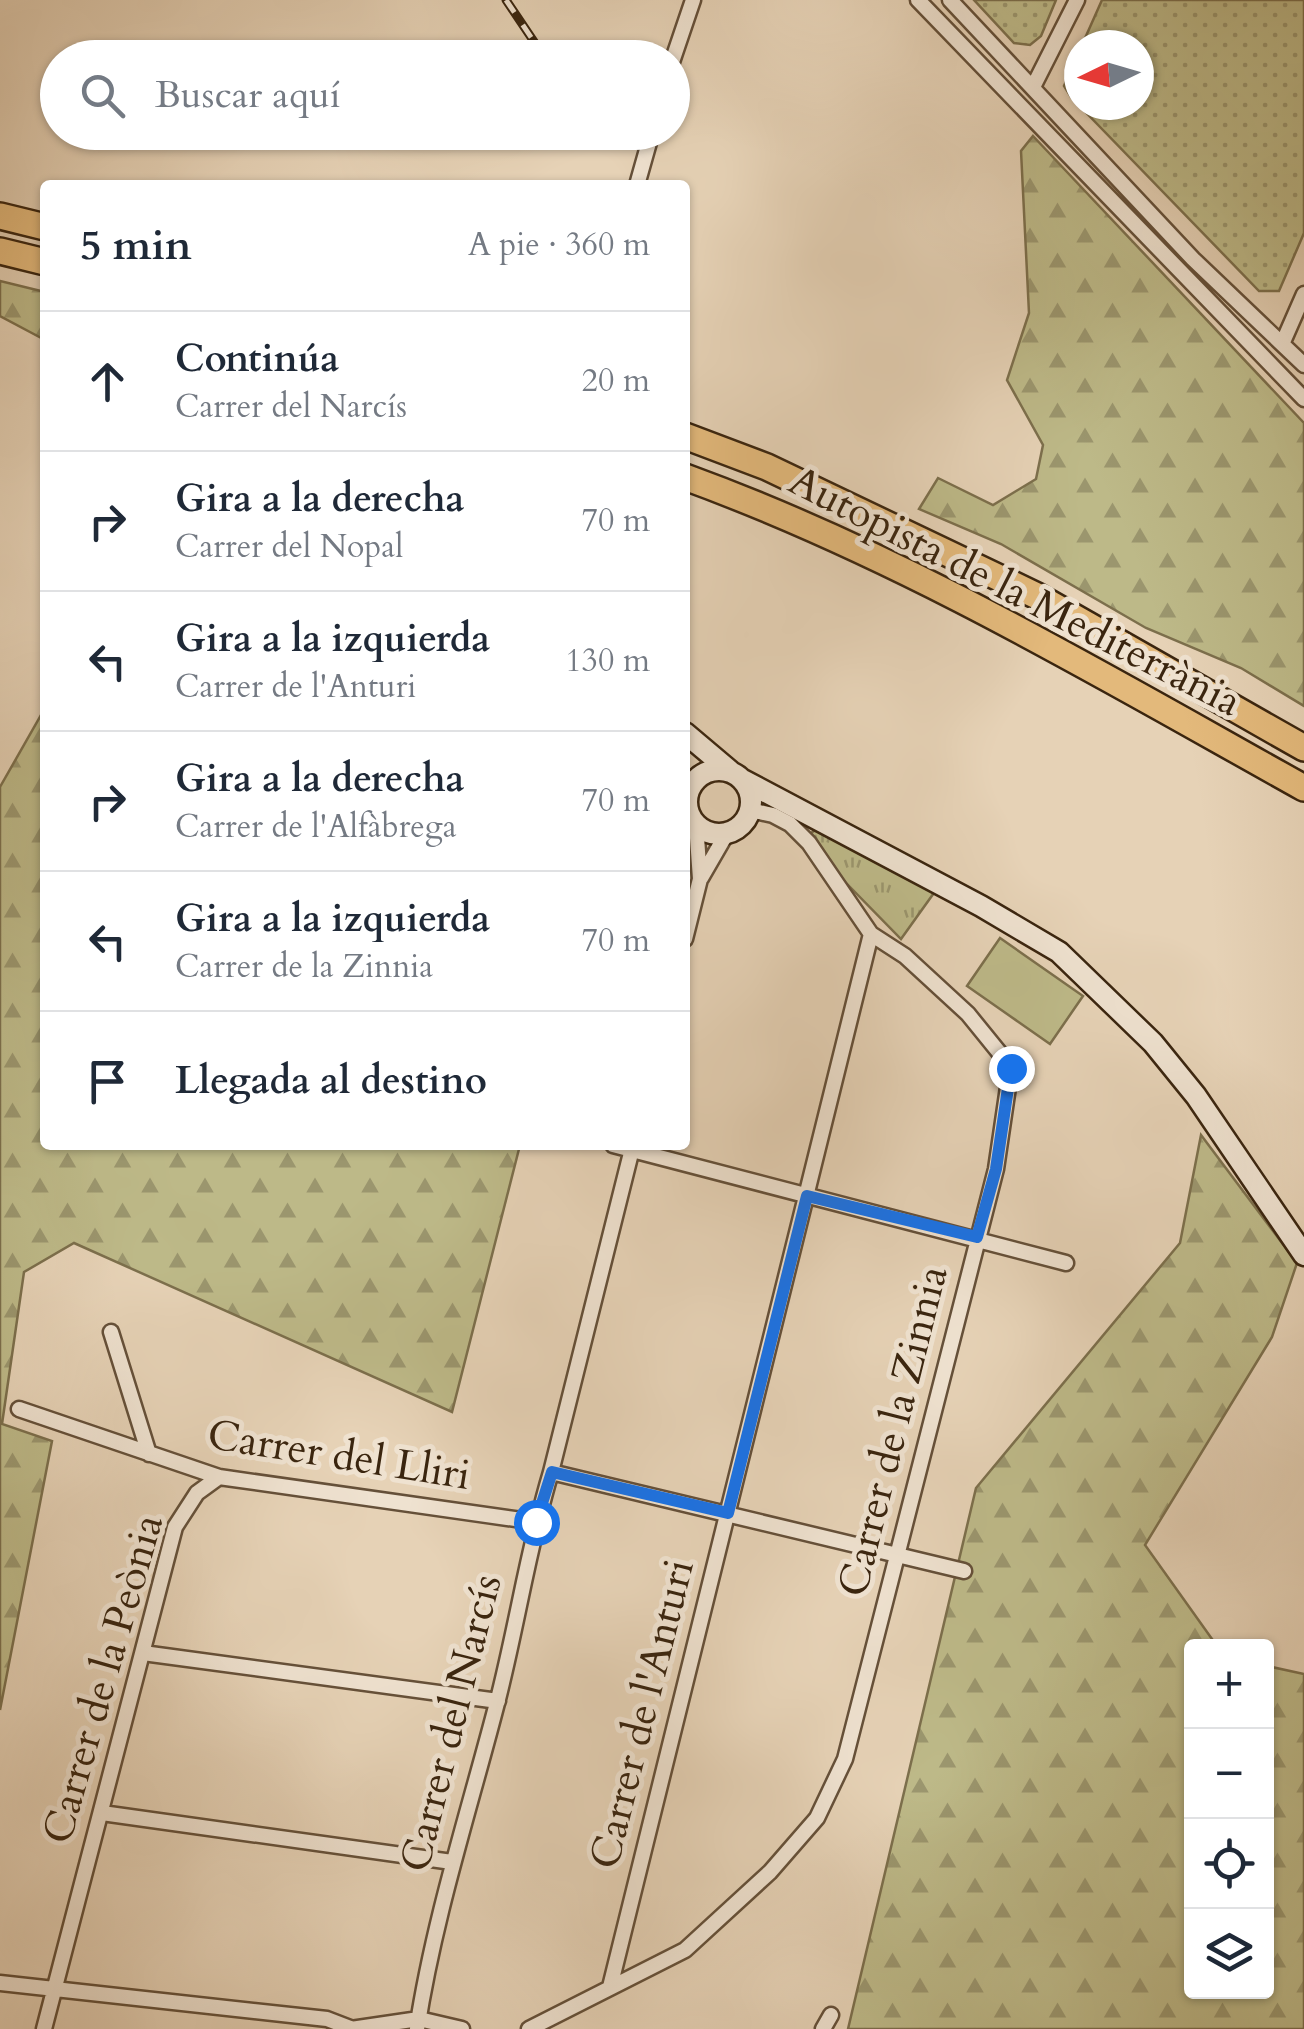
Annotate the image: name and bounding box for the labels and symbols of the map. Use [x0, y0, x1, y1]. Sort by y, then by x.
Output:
north arrow [1064, 30, 1154, 120]
street label: Autopista de la Mediterrània [779, 452, 1251, 730]
route end [989, 1046, 1035, 1092]
street label: Carrer de la Zinnia [824, 1260, 962, 1602]
street label: Carrer del Lliri [204, 1406, 474, 1504]
route start [514, 1500, 560, 1546]
street label: Carrer de la Peònia [29, 1508, 177, 1850]
street label: Carrer de l'Anturi [576, 1553, 708, 1875]
street label: Carrer del Narcís [387, 1568, 515, 1878]

